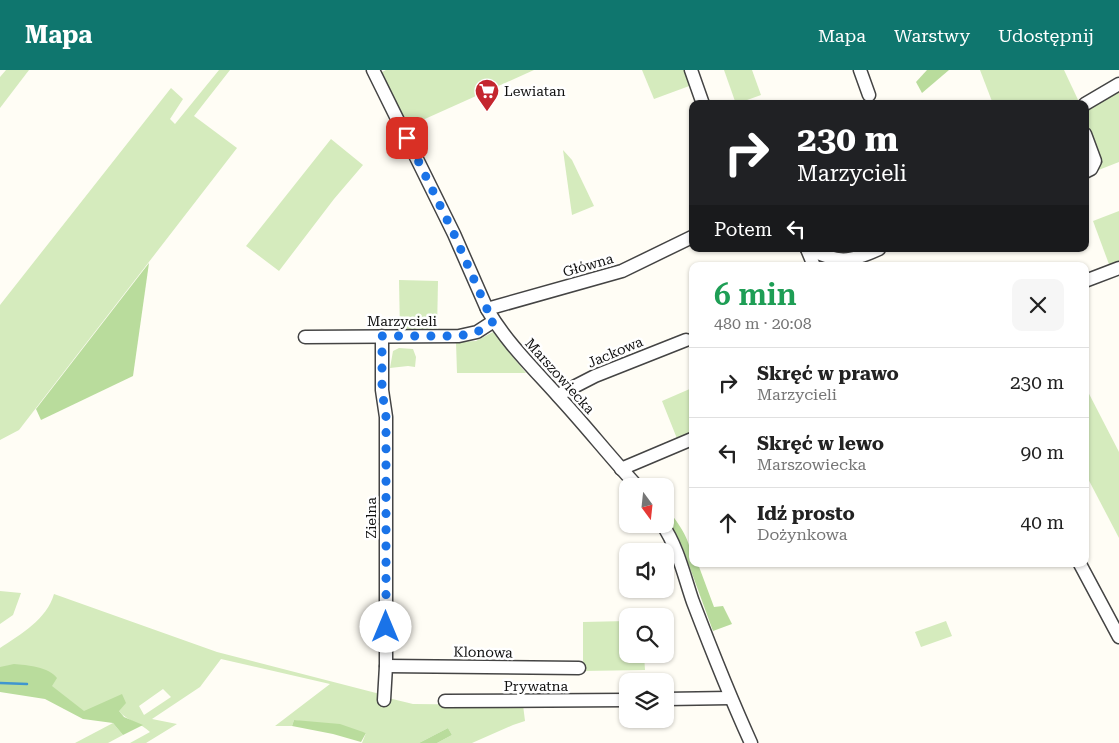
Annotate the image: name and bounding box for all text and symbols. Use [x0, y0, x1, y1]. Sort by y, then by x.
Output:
text: Mapa [25, 21, 92, 49]
text: Mapa [818, 25, 866, 46]
text: Warstwy [894, 25, 970, 46]
text: Udostępnij [998, 25, 1094, 46]
supermarket icon: Lewiatan [474, 78, 500, 112]
place label: Lewiatan [504, 83, 566, 99]
pin [386, 117, 428, 159]
text: 230 m [797, 119, 898, 160]
icon: right [714, 120, 779, 185]
icon: arrive [393, 124, 421, 152]
text: Marzycieli [797, 161, 907, 186]
icon: left [782, 215, 810, 243]
text: Potem [714, 218, 772, 241]
street label: Główna [561, 250, 615, 280]
text: 6 min [714, 277, 797, 312]
button: close [1012, 279, 1064, 331]
street label: Marzycieli [367, 313, 437, 329]
text: 480 m · 20:08 [714, 314, 812, 333]
street label: Jackowa [585, 333, 645, 371]
street label: Marszowiecka [522, 335, 598, 417]
text: Skręć w prawo [757, 362, 899, 385]
icon: right [714, 369, 742, 397]
text: 230 m [1010, 371, 1064, 394]
text: Marzycieli [757, 385, 837, 404]
text: Skręć w lewo [757, 432, 884, 455]
icon: left [714, 439, 742, 467]
text: 90 m [1021, 441, 1064, 464]
text: Marszowiecka [757, 455, 866, 474]
north arrow [619, 478, 674, 532]
map controls [619, 478, 674, 728]
street label: Zielna [363, 497, 379, 539]
text: Idź prosto [757, 502, 855, 525]
icon: ahead [714, 509, 742, 537]
text: 40 m [1021, 511, 1064, 534]
text: Dożynkowa [757, 525, 847, 544]
button: sound [619, 543, 674, 598]
position arrow [359, 600, 411, 652]
button: search [619, 608, 674, 663]
street label: Klonowa [453, 643, 513, 661]
button: layers [619, 673, 674, 728]
street label: Prywatna [504, 678, 569, 694]

